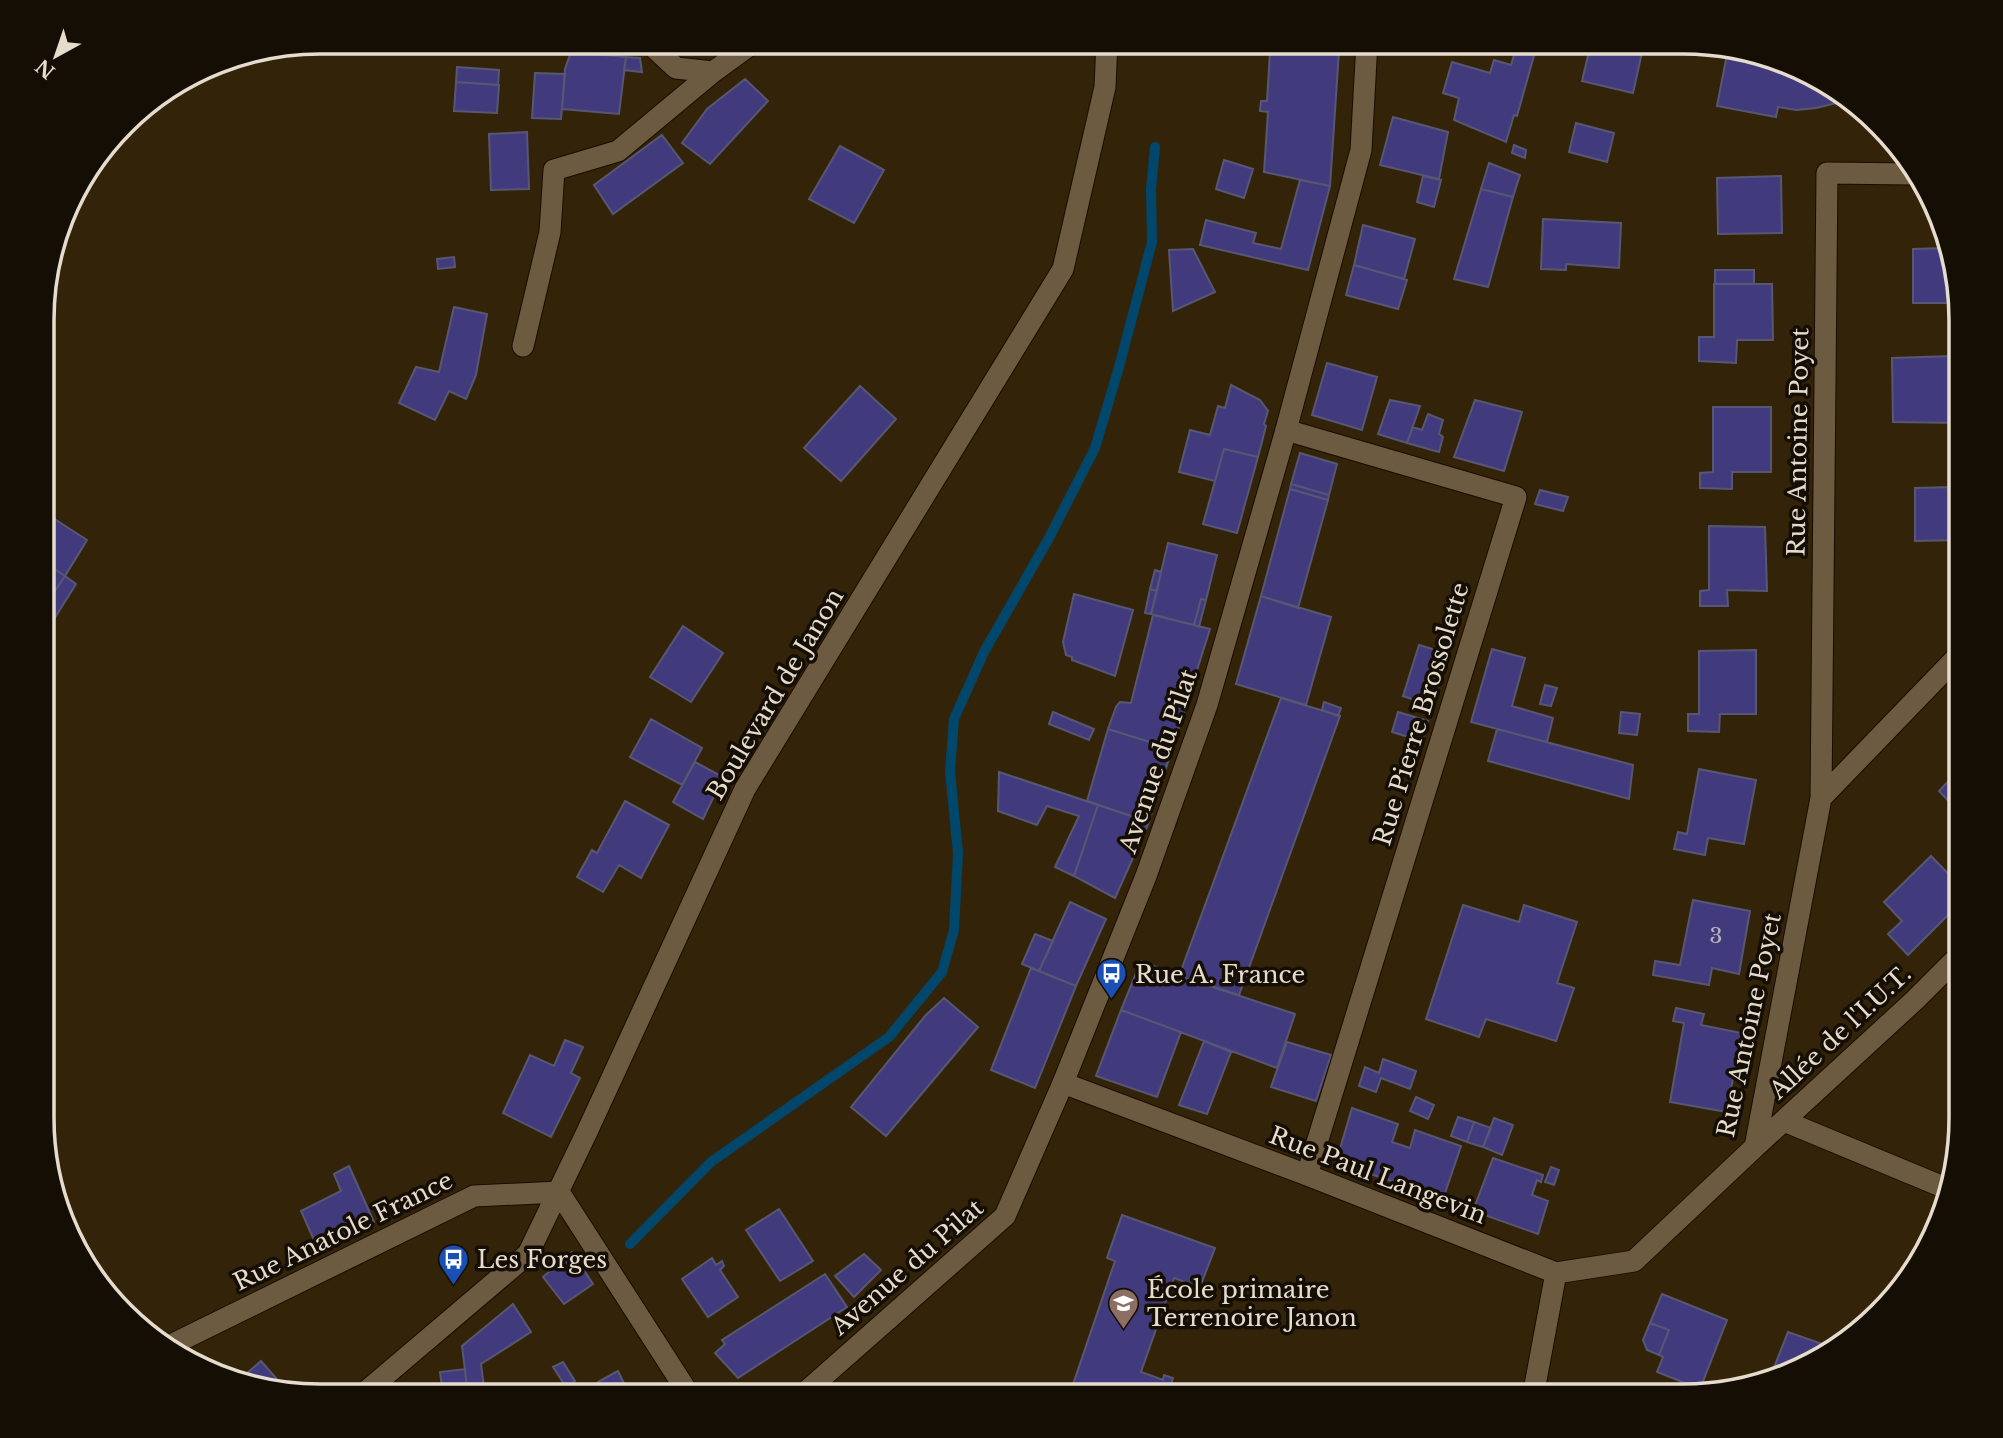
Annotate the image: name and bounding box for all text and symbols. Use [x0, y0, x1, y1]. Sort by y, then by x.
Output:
north arrow [21, 21, 91, 91]
text: N [31, 54, 60, 83]
street label: Rue Antoine Poyet [1782, 328, 1814, 556]
street label: Rue Pierre Brossolette [1367, 579, 1475, 849]
street label: Boulevard de Janon [701, 583, 849, 805]
street label: Avenue du Pilat [1113, 665, 1203, 858]
street label: Rue Antoine Poyet [1711, 910, 1787, 1140]
house number: 3 [1710, 923, 1722, 949]
bus stop icon: Rue A. France [1095, 957, 1129, 1001]
street label: Allée de l'I.U.T. [1763, 959, 1917, 1106]
place label: Rue A. France [1135, 960, 1305, 989]
street label: Rue Paul Langevin [1265, 1120, 1491, 1230]
street label: Rue Anatole France [229, 1165, 457, 1297]
street label: Avenue du Pilat [824, 1193, 989, 1342]
bus stop icon: Les Forges [437, 1242, 471, 1286]
place label: Les Forges [477, 1245, 607, 1274]
place label: École primaire Terrenoire Janon [1147, 1275, 1357, 1332]
school or university icon: École primaire Terrenoire Janon [1107, 1286, 1141, 1330]

